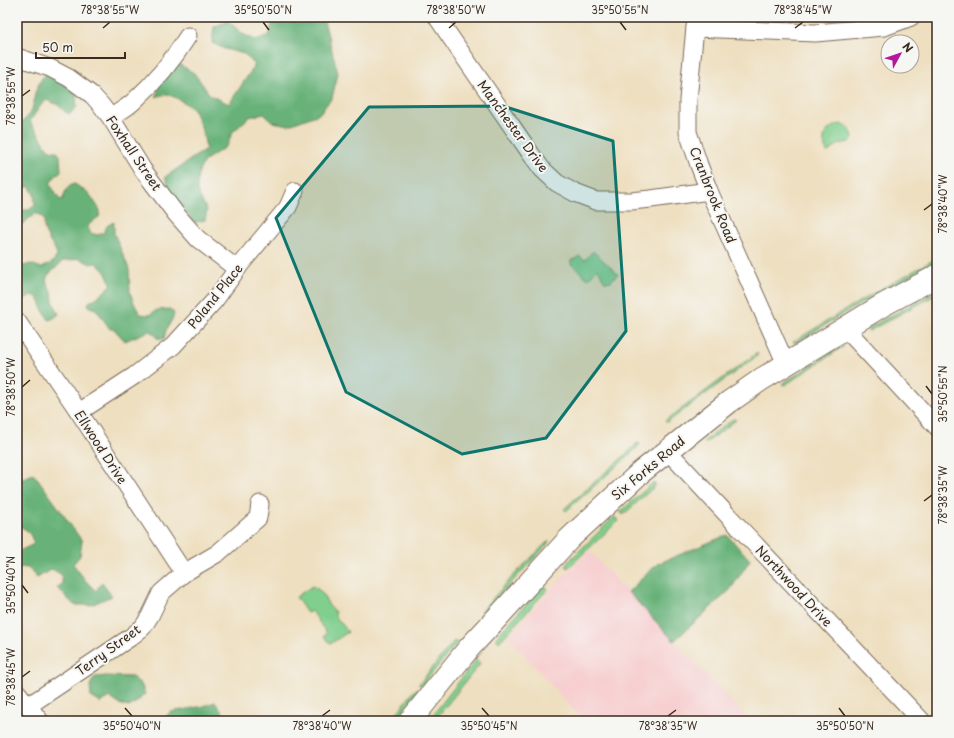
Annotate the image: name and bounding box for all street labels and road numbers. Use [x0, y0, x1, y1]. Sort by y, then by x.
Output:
street label: Manchester Drive [473, 76, 553, 176]
street label: Foxhall Street [102, 111, 167, 194]
street label: Cranbrook Road [685, 144, 741, 246]
street label: Poland Place [182, 259, 247, 332]
street label: Ellwood Drive [70, 406, 132, 487]
street label: Six Forks Road [607, 431, 689, 504]
street label: Northwood Drive [752, 541, 837, 631]
street label: Terry Street [71, 620, 144, 680]

